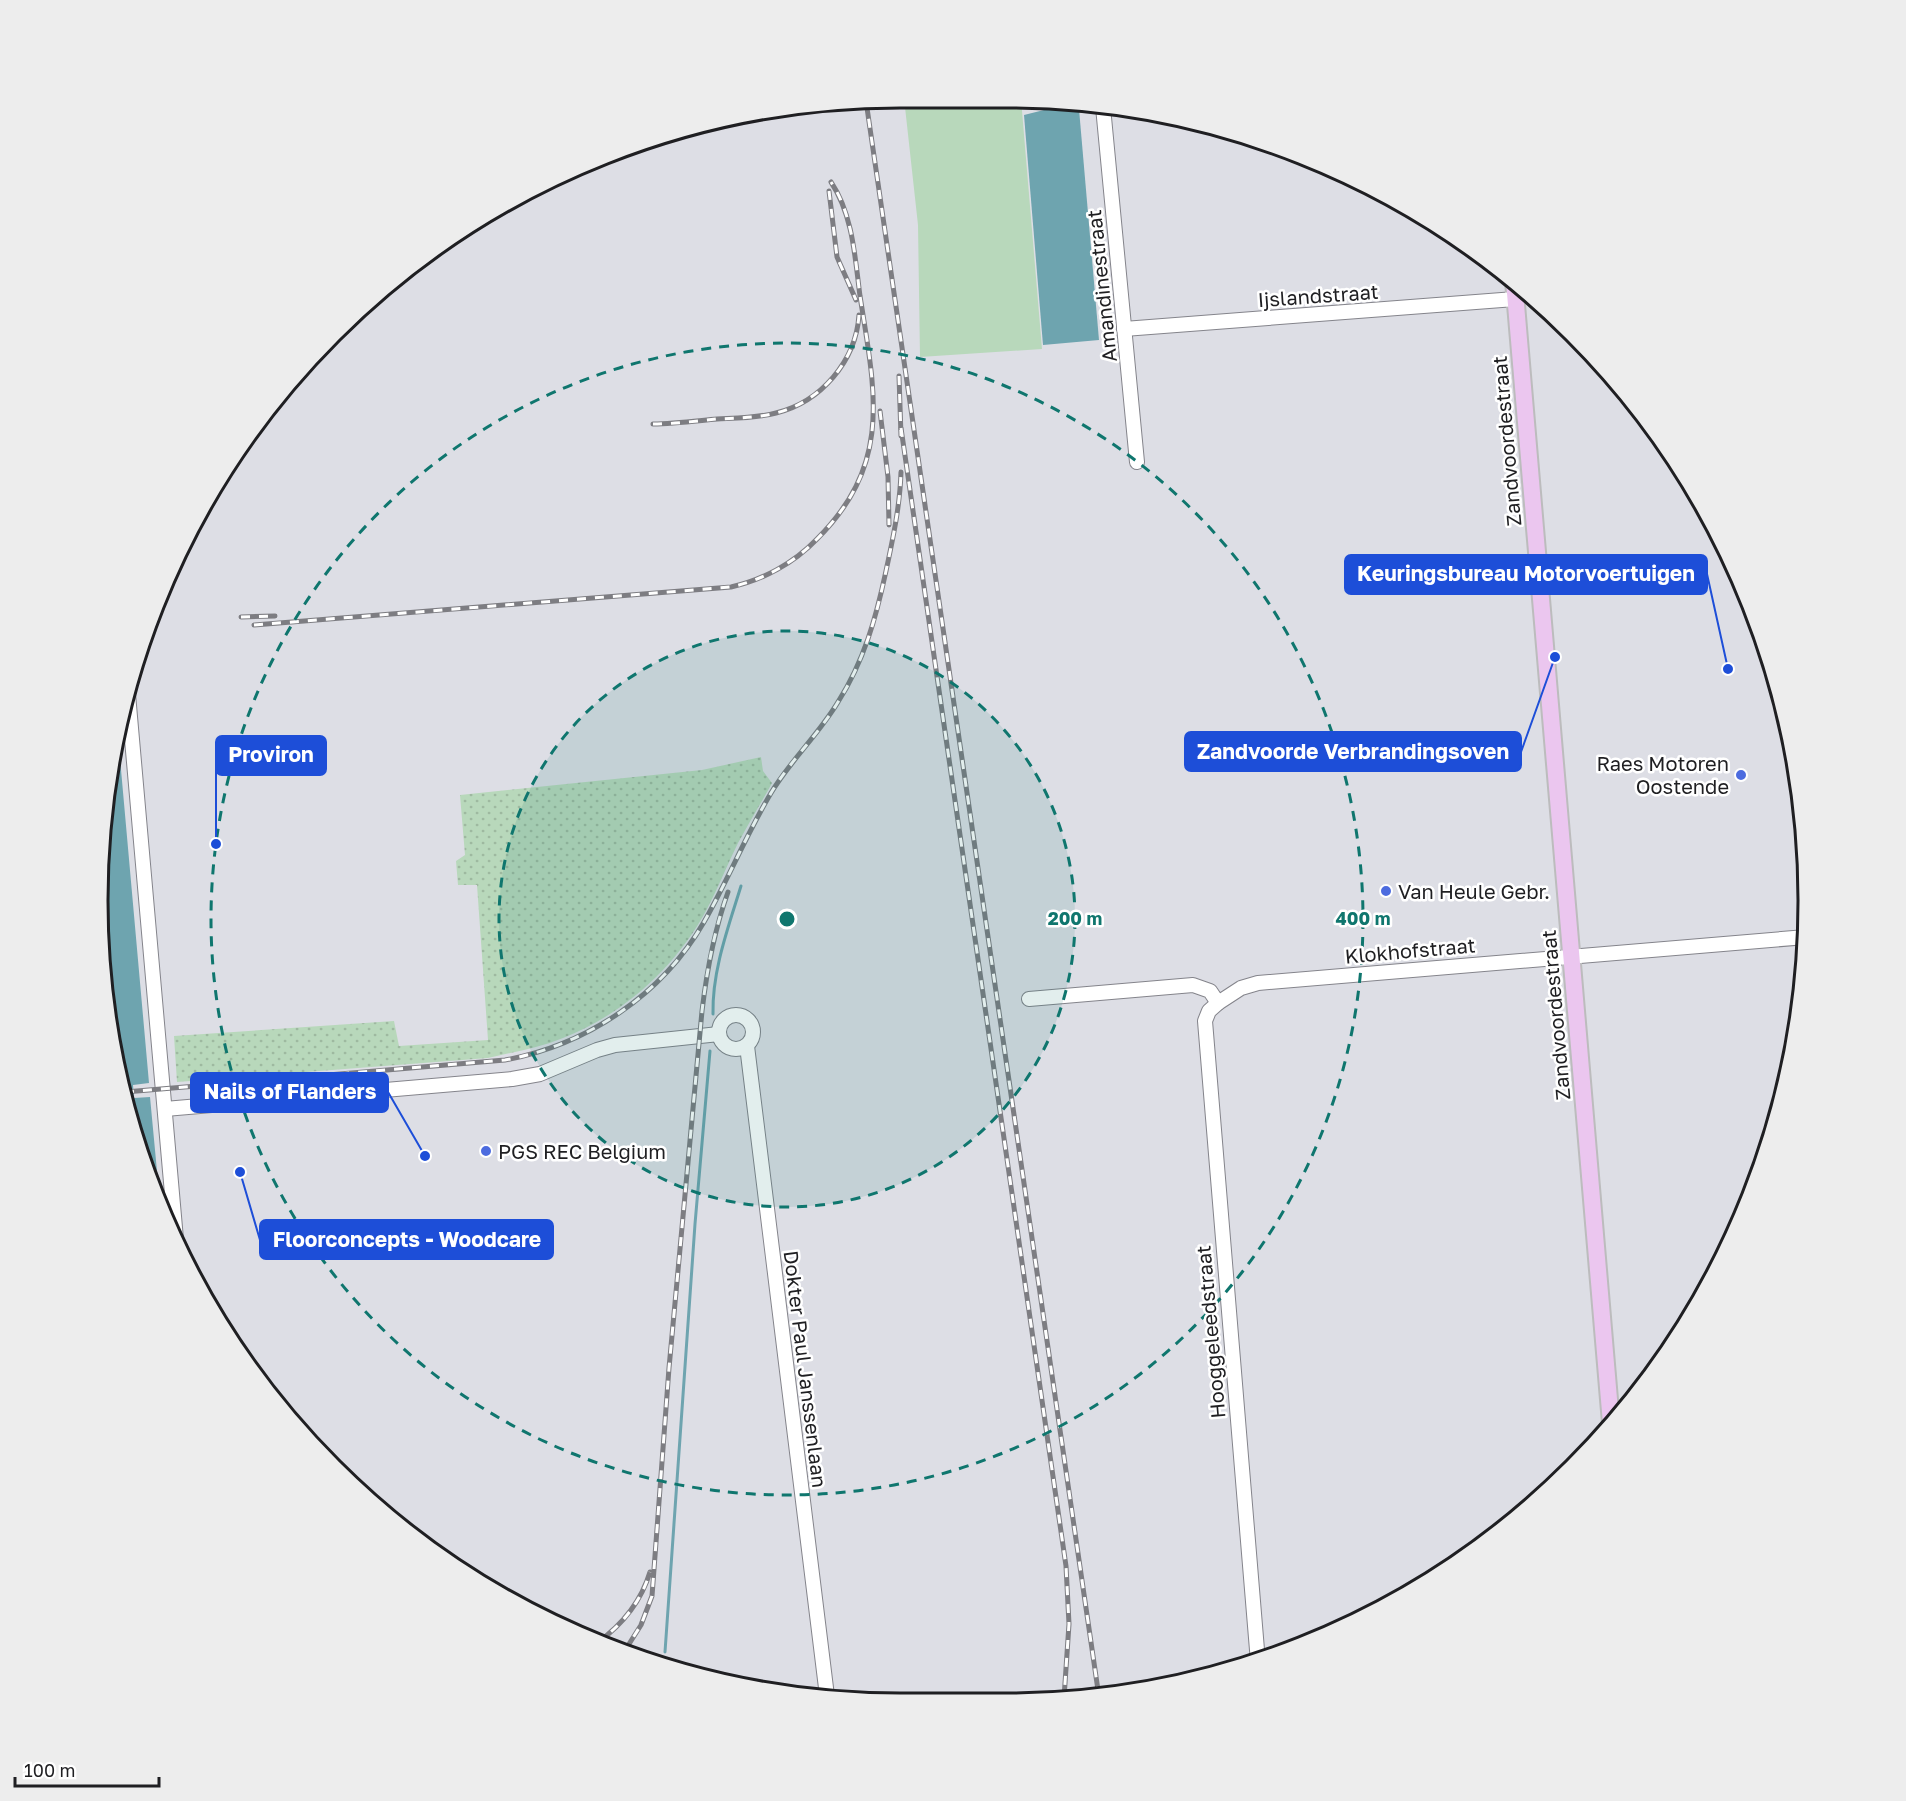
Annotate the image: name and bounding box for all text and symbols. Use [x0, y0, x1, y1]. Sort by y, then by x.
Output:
street label: Amandinestraat [1081, 209, 1121, 363]
street label: Ijslandstraat [1257, 279, 1379, 311]
street label: Zandvoordestraat [1487, 355, 1525, 527]
callout: Keuringsbureau Motorvoertuigen [1345, 555, 1707, 594]
text: Keuringsbureau Motorvoertuigen [1357, 560, 1695, 586]
callout: Zandvoorde Verbrandingsoven [1185, 732, 1521, 771]
callout: Proviron [216, 736, 326, 775]
text: Zandvoorde Verbrandingsoven [1197, 738, 1509, 764]
text: Proviron [228, 741, 314, 767]
place label: Raes Motoren Oostende [1596, 751, 1729, 798]
marker: Raes Motoren Oostende [1734, 768, 1748, 782]
place label: Van Heule Gebr. [1398, 879, 1550, 903]
marker: Van Heule Gebr. [1379, 884, 1393, 898]
text: 200 m [1048, 907, 1102, 929]
text: 400 m [1336, 907, 1390, 929]
centre of rings [777, 909, 797, 929]
street label: Zandvoordestraat [1536, 929, 1574, 1101]
street label: Klokhofstraat [1344, 932, 1476, 968]
callout: Nails of Flanders [191, 1073, 388, 1112]
text: Nails of Flanders [203, 1078, 377, 1104]
place label: PGS REC Belgium [498, 1139, 666, 1163]
marker: PGS REC Belgium [479, 1144, 493, 1158]
callout: Floorconcepts - Woodcare [260, 1220, 553, 1259]
text: Floorconcepts - Woodcare [273, 1226, 541, 1252]
street label: Hooggeleedstraat [1190, 1244, 1230, 1420]
street label: Dokter Paul Janssenlaan [780, 1249, 832, 1489]
scale bar [15, 1750, 159, 1788]
text: 100 m [24, 1759, 75, 1781]

